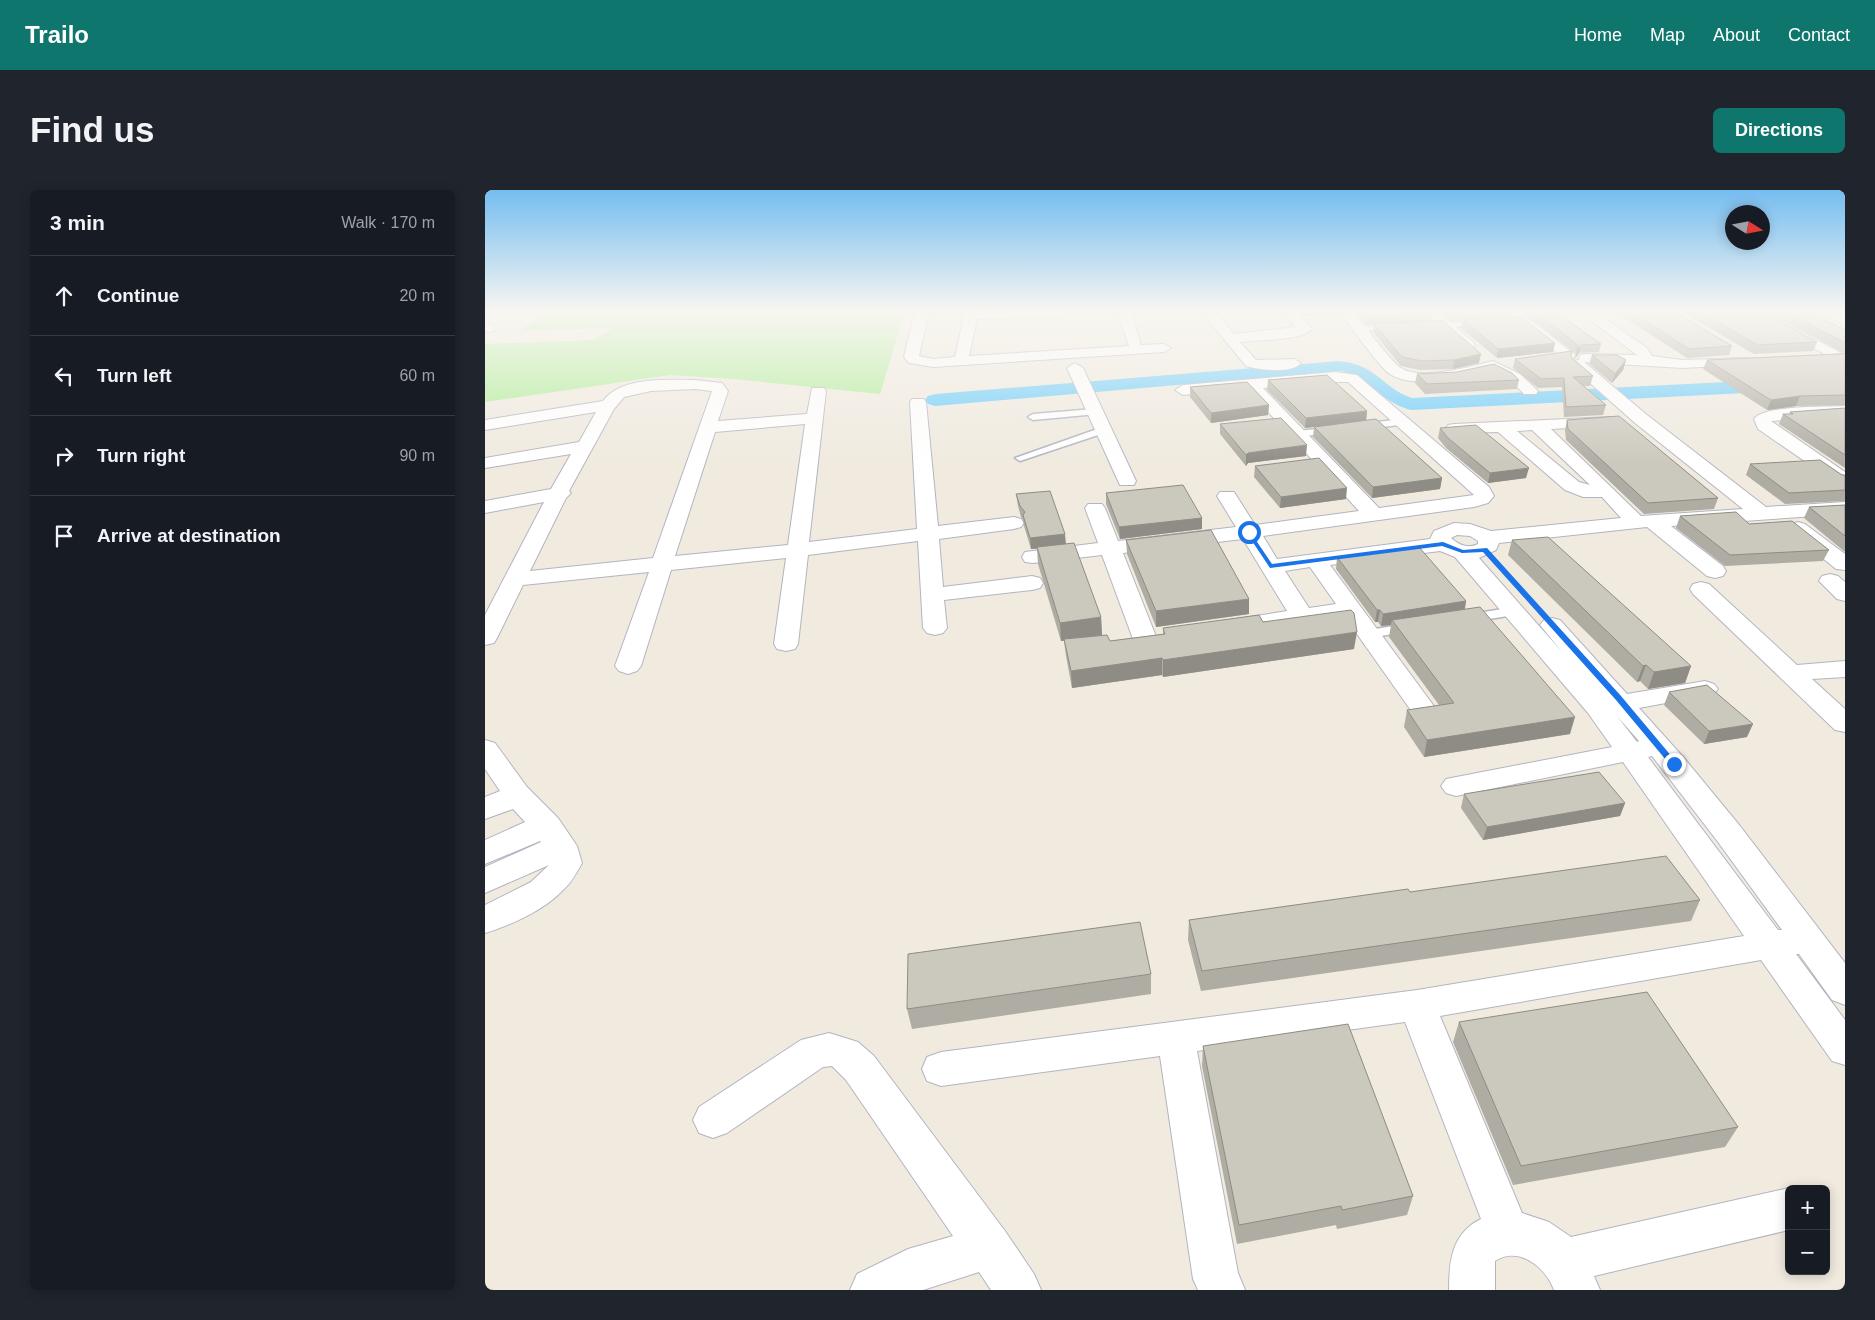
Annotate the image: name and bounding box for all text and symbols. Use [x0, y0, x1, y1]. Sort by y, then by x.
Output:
text: Trailo [25, 21, 89, 48]
text: Home [1574, 25, 1622, 45]
text: Map [1650, 25, 1685, 45]
text: About [1713, 25, 1760, 45]
text: Contact [1788, 25, 1850, 45]
button: Directions [1713, 108, 1845, 153]
text: Find us [30, 110, 154, 149]
north arrow [1725, 205, 1770, 250]
text: 3 min [50, 211, 105, 234]
text: Walk · 170 m [341, 214, 435, 231]
icon: ahead [50, 282, 78, 310]
text: Continue [97, 285, 179, 306]
text: 20 m [399, 287, 435, 304]
icon: left [50, 362, 78, 390]
text: Turn left [97, 365, 172, 386]
text: 60 m [399, 367, 435, 384]
icon: right [50, 442, 78, 470]
text: Turn right [97, 445, 185, 466]
text: 90 m [399, 447, 435, 464]
route start [1238, 521, 1261, 544]
icon: arrive [50, 522, 78, 550]
text: Arrive at destination [97, 525, 281, 546]
route end [1663, 753, 1686, 776]
map controls [1785, 1185, 1830, 1275]
button: + [1785, 1185, 1830, 1230]
button: − [1785, 1230, 1830, 1275]

